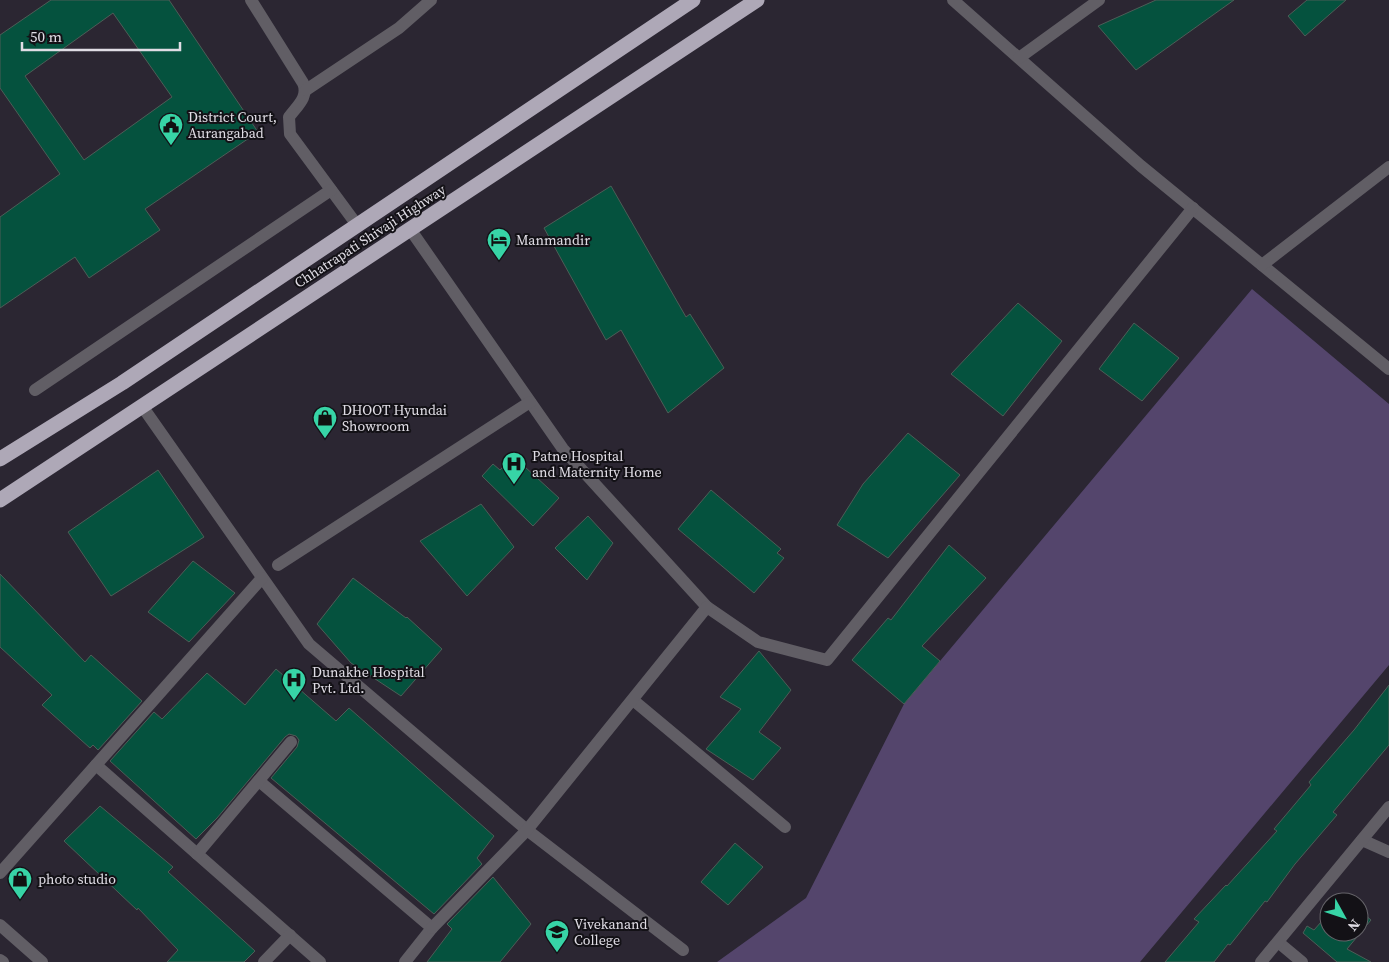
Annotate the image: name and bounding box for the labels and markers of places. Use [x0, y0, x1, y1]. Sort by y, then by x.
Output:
place label: District Court, Aurangabad [188, 107, 277, 143]
public building icon: District Court, Aurangabad [158, 112, 184, 146]
hotel icon: Manmandir [486, 227, 512, 261]
place label: Manmandir [516, 230, 590, 250]
place label: DHOOT Hyundai Showroom [342, 400, 447, 436]
shop icon: DHOOT Hyundai Showroom [312, 405, 338, 439]
place label: Patne Hospital and Maternity Home [532, 446, 662, 482]
hospital icon: Patne Hospital and Maternity Home [501, 451, 527, 485]
place label: Dunakhe Hospital Pvt. Ltd. [312, 662, 425, 698]
hospital icon: Dunakhe Hospital Pvt. Ltd. [281, 667, 307, 701]
shop icon: photo studio [7, 866, 33, 900]
place label: photo studio [38, 869, 116, 889]
place label: Vivekanand College [574, 914, 648, 950]
school or university icon: Vivekanand College [544, 919, 570, 953]

